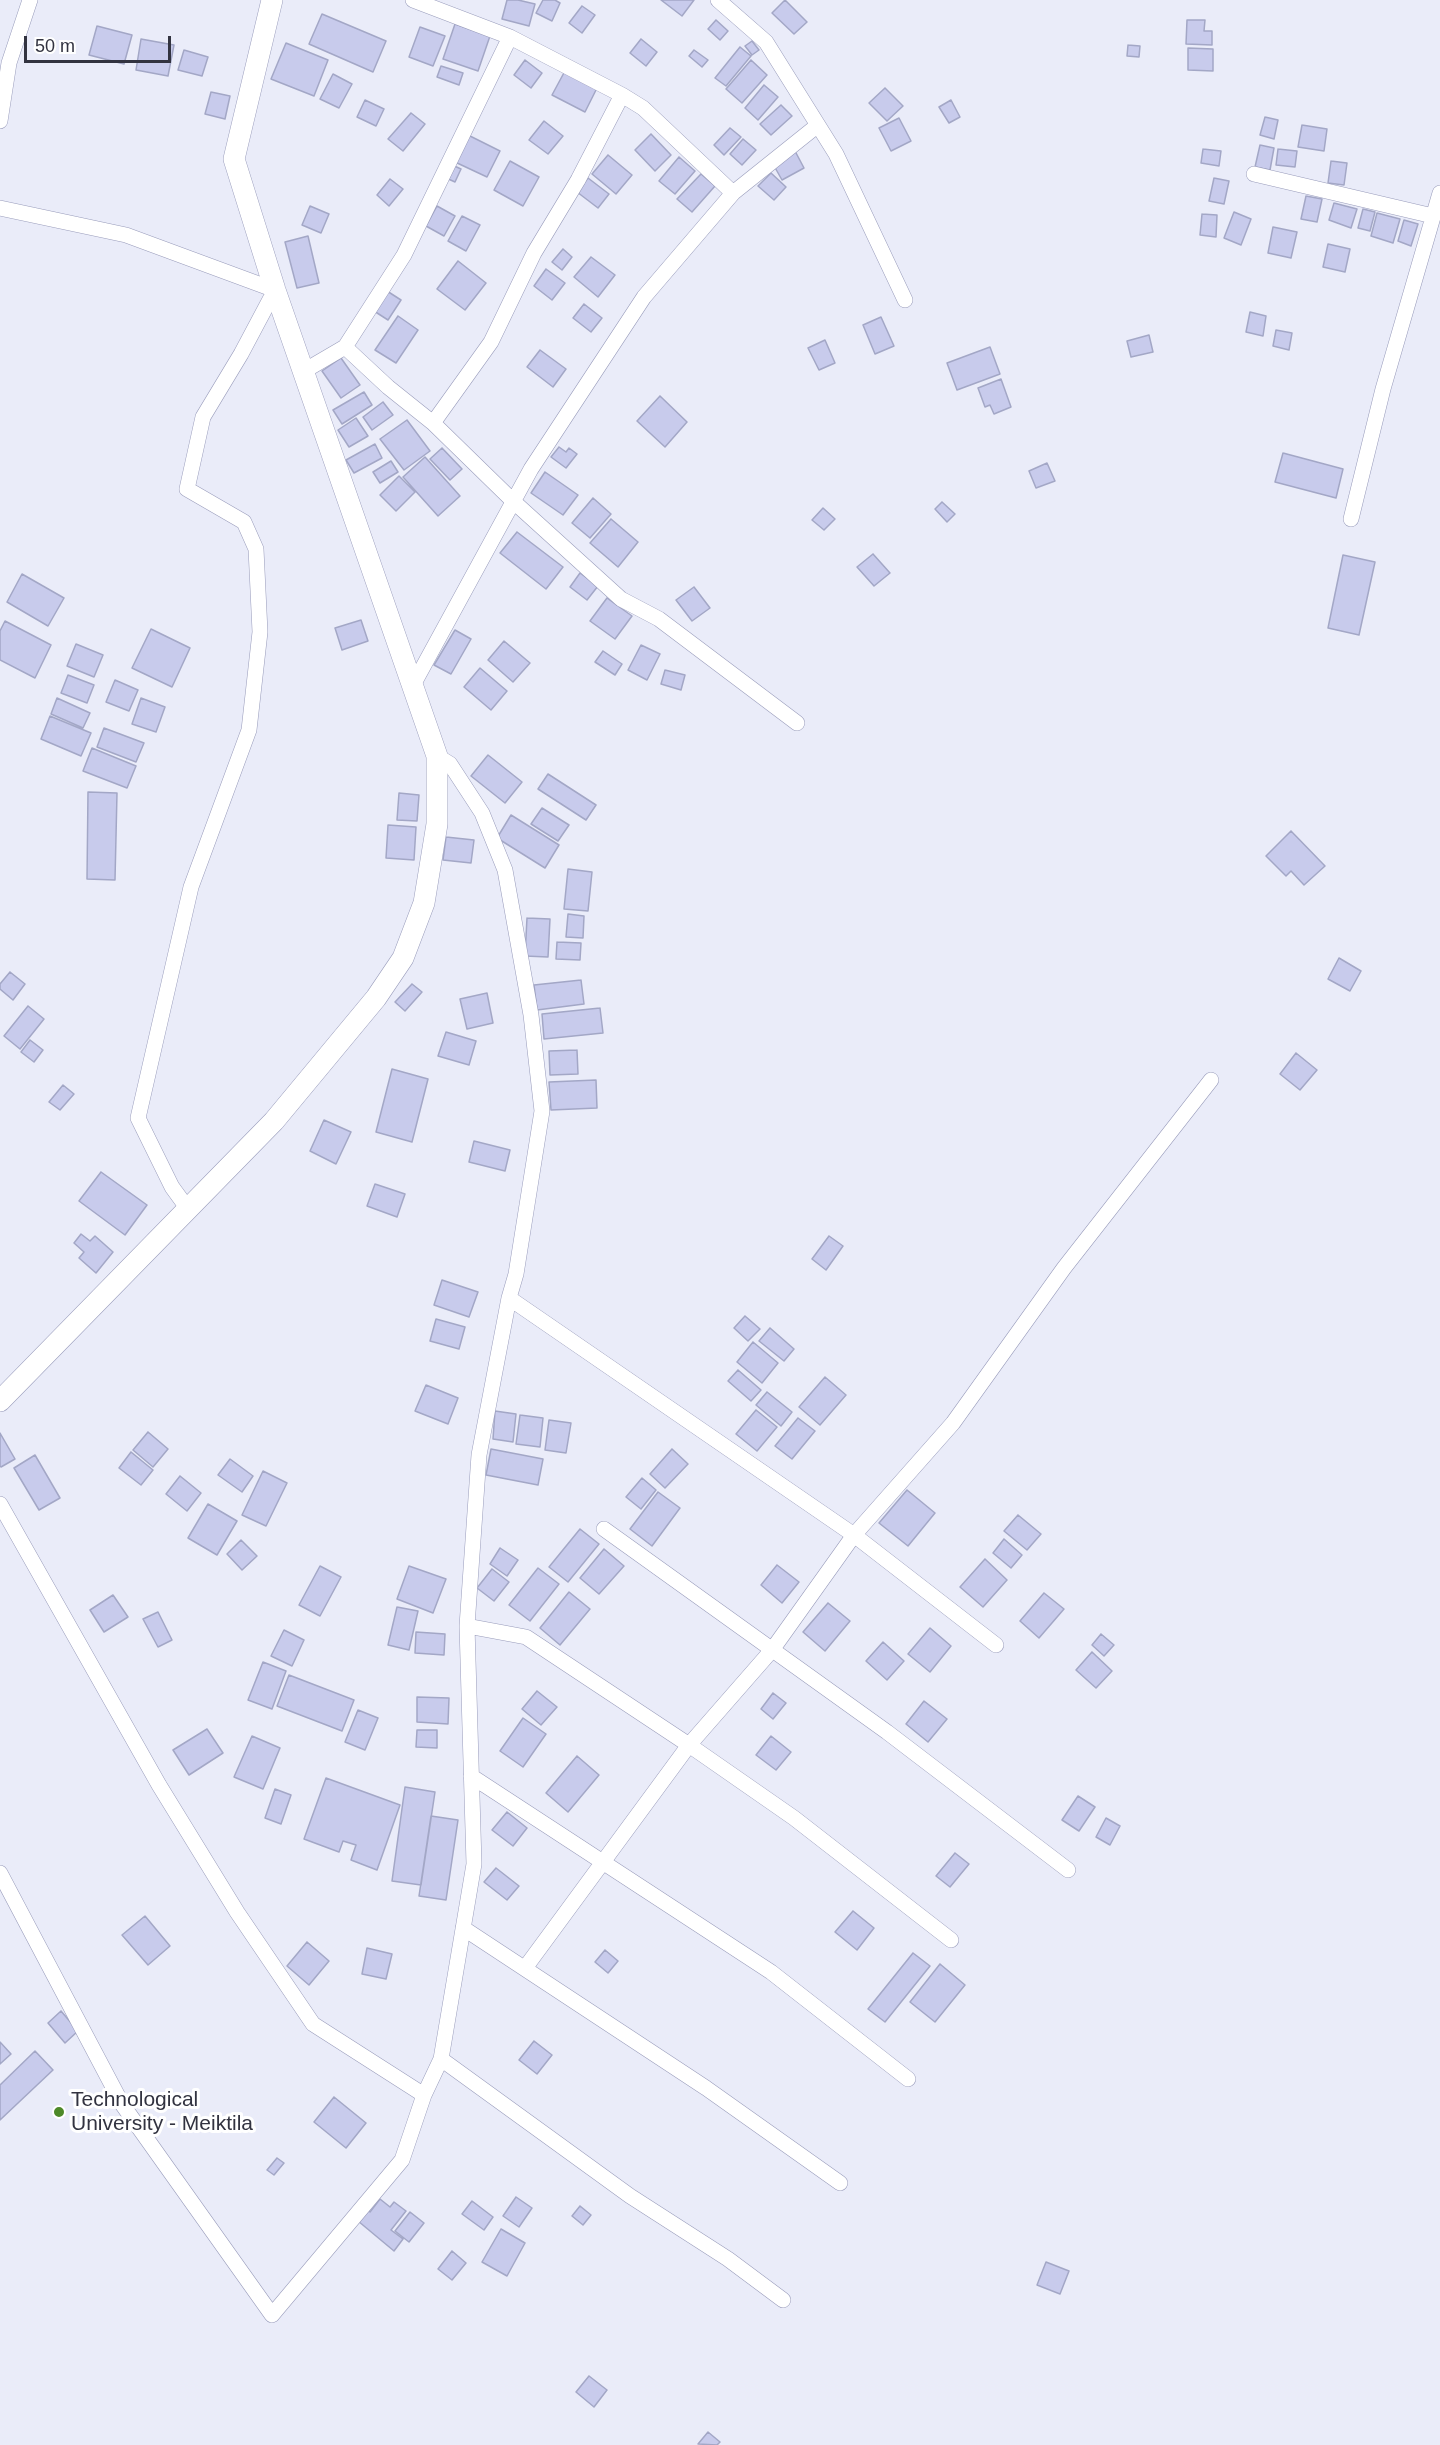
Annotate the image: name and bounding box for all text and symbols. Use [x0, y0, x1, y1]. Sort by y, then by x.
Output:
scale bar [27, 24, 174, 62]
text: 50 m [35, 36, 75, 56]
place label: Technological University - Meiktila [71, 2087, 253, 2137]
marker: Technological University - Meiktila [52, 2105, 66, 2119]

